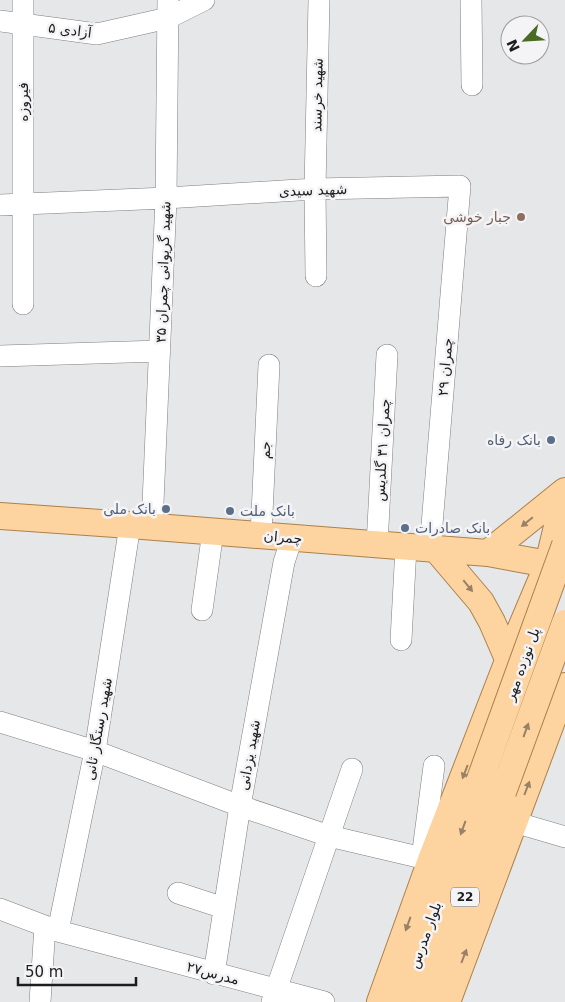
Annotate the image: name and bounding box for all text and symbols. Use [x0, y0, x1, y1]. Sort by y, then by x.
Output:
north arrow [500, 15, 550, 65]
street label: آزادی ۵ [47, 19, 94, 42]
text: N [503, 37, 523, 54]
street label: شهید خرسند [308, 58, 327, 132]
street label: فیروزه [15, 82, 32, 122]
street label: شهید سیدی [279, 181, 348, 200]
street label: شهید گریوانی چمران ۳۵ [153, 201, 174, 343]
place label: جبار خوشی [443, 209, 511, 226]
marker: جبار خوشی [515, 211, 527, 223]
street label: چمران ۲۹ [434, 337, 456, 397]
street label: چمران ۳۱ گلدیس [371, 398, 394, 502]
place label: بانک رفاه [487, 432, 541, 449]
marker: بانک رفاه [545, 434, 557, 446]
street label: جم [257, 441, 274, 459]
place label: بانک ملی [103, 501, 156, 517]
marker: بانک ملی [160, 503, 172, 515]
place label: بانک ملت [240, 503, 295, 519]
marker: بانک ملت [224, 505, 236, 517]
one-way arrow [521, 516, 534, 527]
place label: بانک صادرات [415, 520, 490, 537]
marker: بانک صادرات [399, 522, 411, 534]
street label: چمران [263, 527, 303, 548]
one-way arrow [462, 580, 473, 592]
street label: پل نوزده مهر [501, 625, 544, 704]
street label: شهید رستگار ثانی [81, 676, 116, 782]
street label: شهید یزدانی [235, 718, 264, 792]
one-way arrow [522, 722, 530, 737]
one-way arrow [461, 765, 469, 780]
one-way arrow [523, 780, 531, 795]
one-way arrow [459, 821, 466, 836]
road number: 22 [451, 888, 479, 906]
street label: بلوار مدرس [406, 900, 445, 971]
one-way arrow [404, 917, 412, 932]
one-way arrow [461, 949, 468, 964]
scale bar [18, 954, 135, 986]
street label: مدرس۲۷ [185, 958, 241, 989]
text: 50 m [25, 963, 63, 981]

